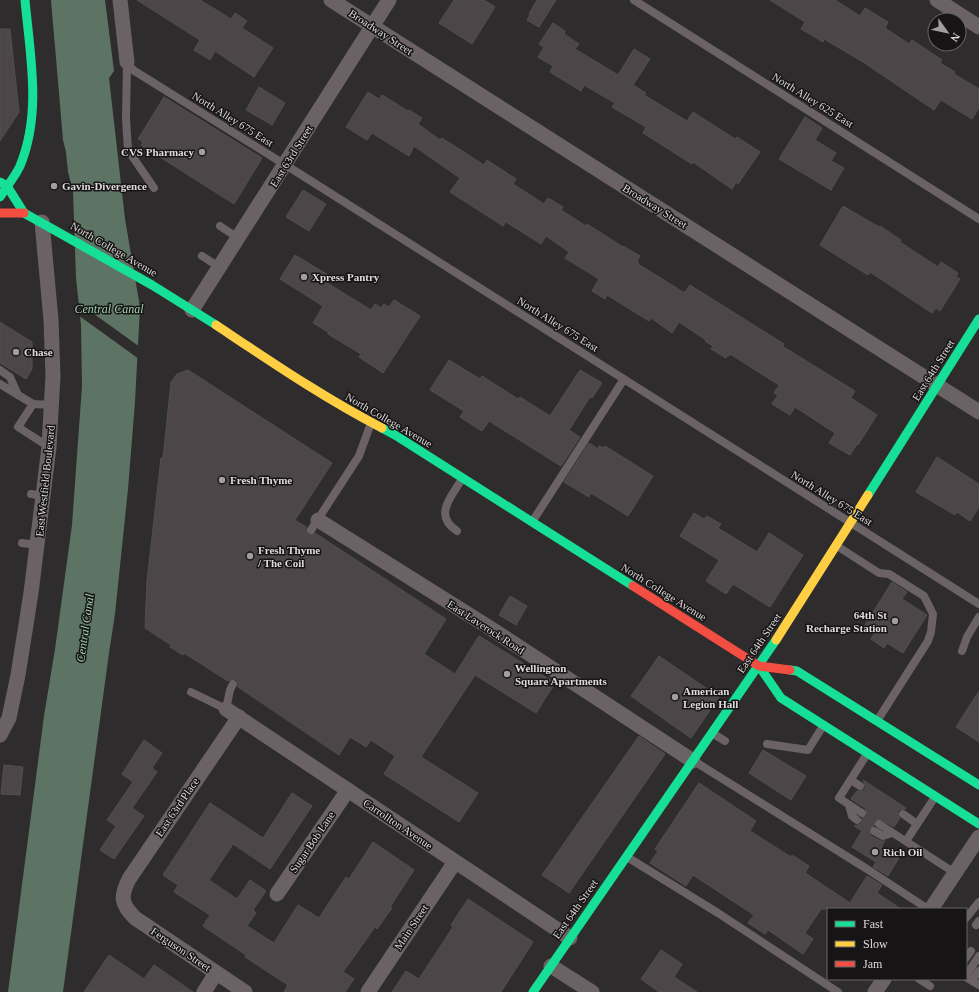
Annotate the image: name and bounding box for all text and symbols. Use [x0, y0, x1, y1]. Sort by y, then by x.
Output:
street label: Broadway Street [347, 7, 415, 57]
north arrow [927, 12, 967, 52]
text: N [948, 31, 963, 44]
street label: North Alley 625 East [770, 70, 856, 130]
street label: North Alley 675 East [190, 89, 276, 149]
street label: East 63rd Street [267, 123, 315, 189]
place label: CVS Pharmacy [121, 146, 194, 158]
marker: CVS Pharmacy [197, 147, 207, 157]
place label: Gavin-Divergence [62, 180, 147, 192]
marker: Gavin-Divergence [49, 181, 59, 191]
street label: Broadway Street [621, 181, 689, 231]
street label: North College Avenue [68, 219, 160, 279]
place label: Xpress Pantry [312, 271, 380, 283]
marker: Xpress Pantry [299, 272, 309, 282]
street label: North Alley 675 East [515, 294, 601, 354]
water label: Central Canal [74, 302, 144, 316]
street label: East 64th Street [909, 337, 957, 403]
place label: Chase [24, 346, 53, 358]
marker: Chase [11, 347, 21, 357]
street label: North College Avenue [343, 390, 435, 450]
street label: East Westfield Boulevard [33, 424, 57, 537]
street label: North Alley 675 East [789, 468, 875, 528]
place label: Fresh Thyme [230, 474, 292, 486]
marker: Fresh Thyme [217, 475, 227, 485]
place label: Fresh Thyme / The Coil [257, 544, 320, 569]
marker: Fresh Thyme / The Coil [245, 551, 255, 561]
street label: North College Avenue [619, 561, 709, 623]
water label: Central Canal [73, 592, 97, 663]
street label: East Laverock Road [445, 598, 527, 657]
place label: 64th St Recharge Station [806, 609, 887, 634]
street label: East 64th Street [735, 611, 783, 675]
marker: 64th St Recharge Station [890, 616, 900, 626]
place label: Wellington Square Apartments [515, 662, 607, 687]
marker: Wellington Square Apartments [502, 669, 512, 679]
place label: American Legion Hall [683, 685, 738, 710]
marker: American Legion Hall [670, 692, 680, 702]
street label: East 63rd Place [153, 775, 201, 839]
street label: Carrollton Avenue [361, 796, 435, 852]
street label: Sugar Bob Lane [287, 809, 337, 875]
place label: Rich Oil [883, 846, 922, 858]
marker: Rich Oil [870, 847, 880, 857]
street label: East 64th Street [550, 877, 600, 941]
street label: Main Street [392, 902, 430, 952]
legend [827, 908, 967, 980]
text: Fast [863, 917, 884, 931]
street label: Ferguson Street [149, 925, 213, 973]
text: Slow [863, 937, 888, 951]
text: Jam [863, 957, 883, 971]

